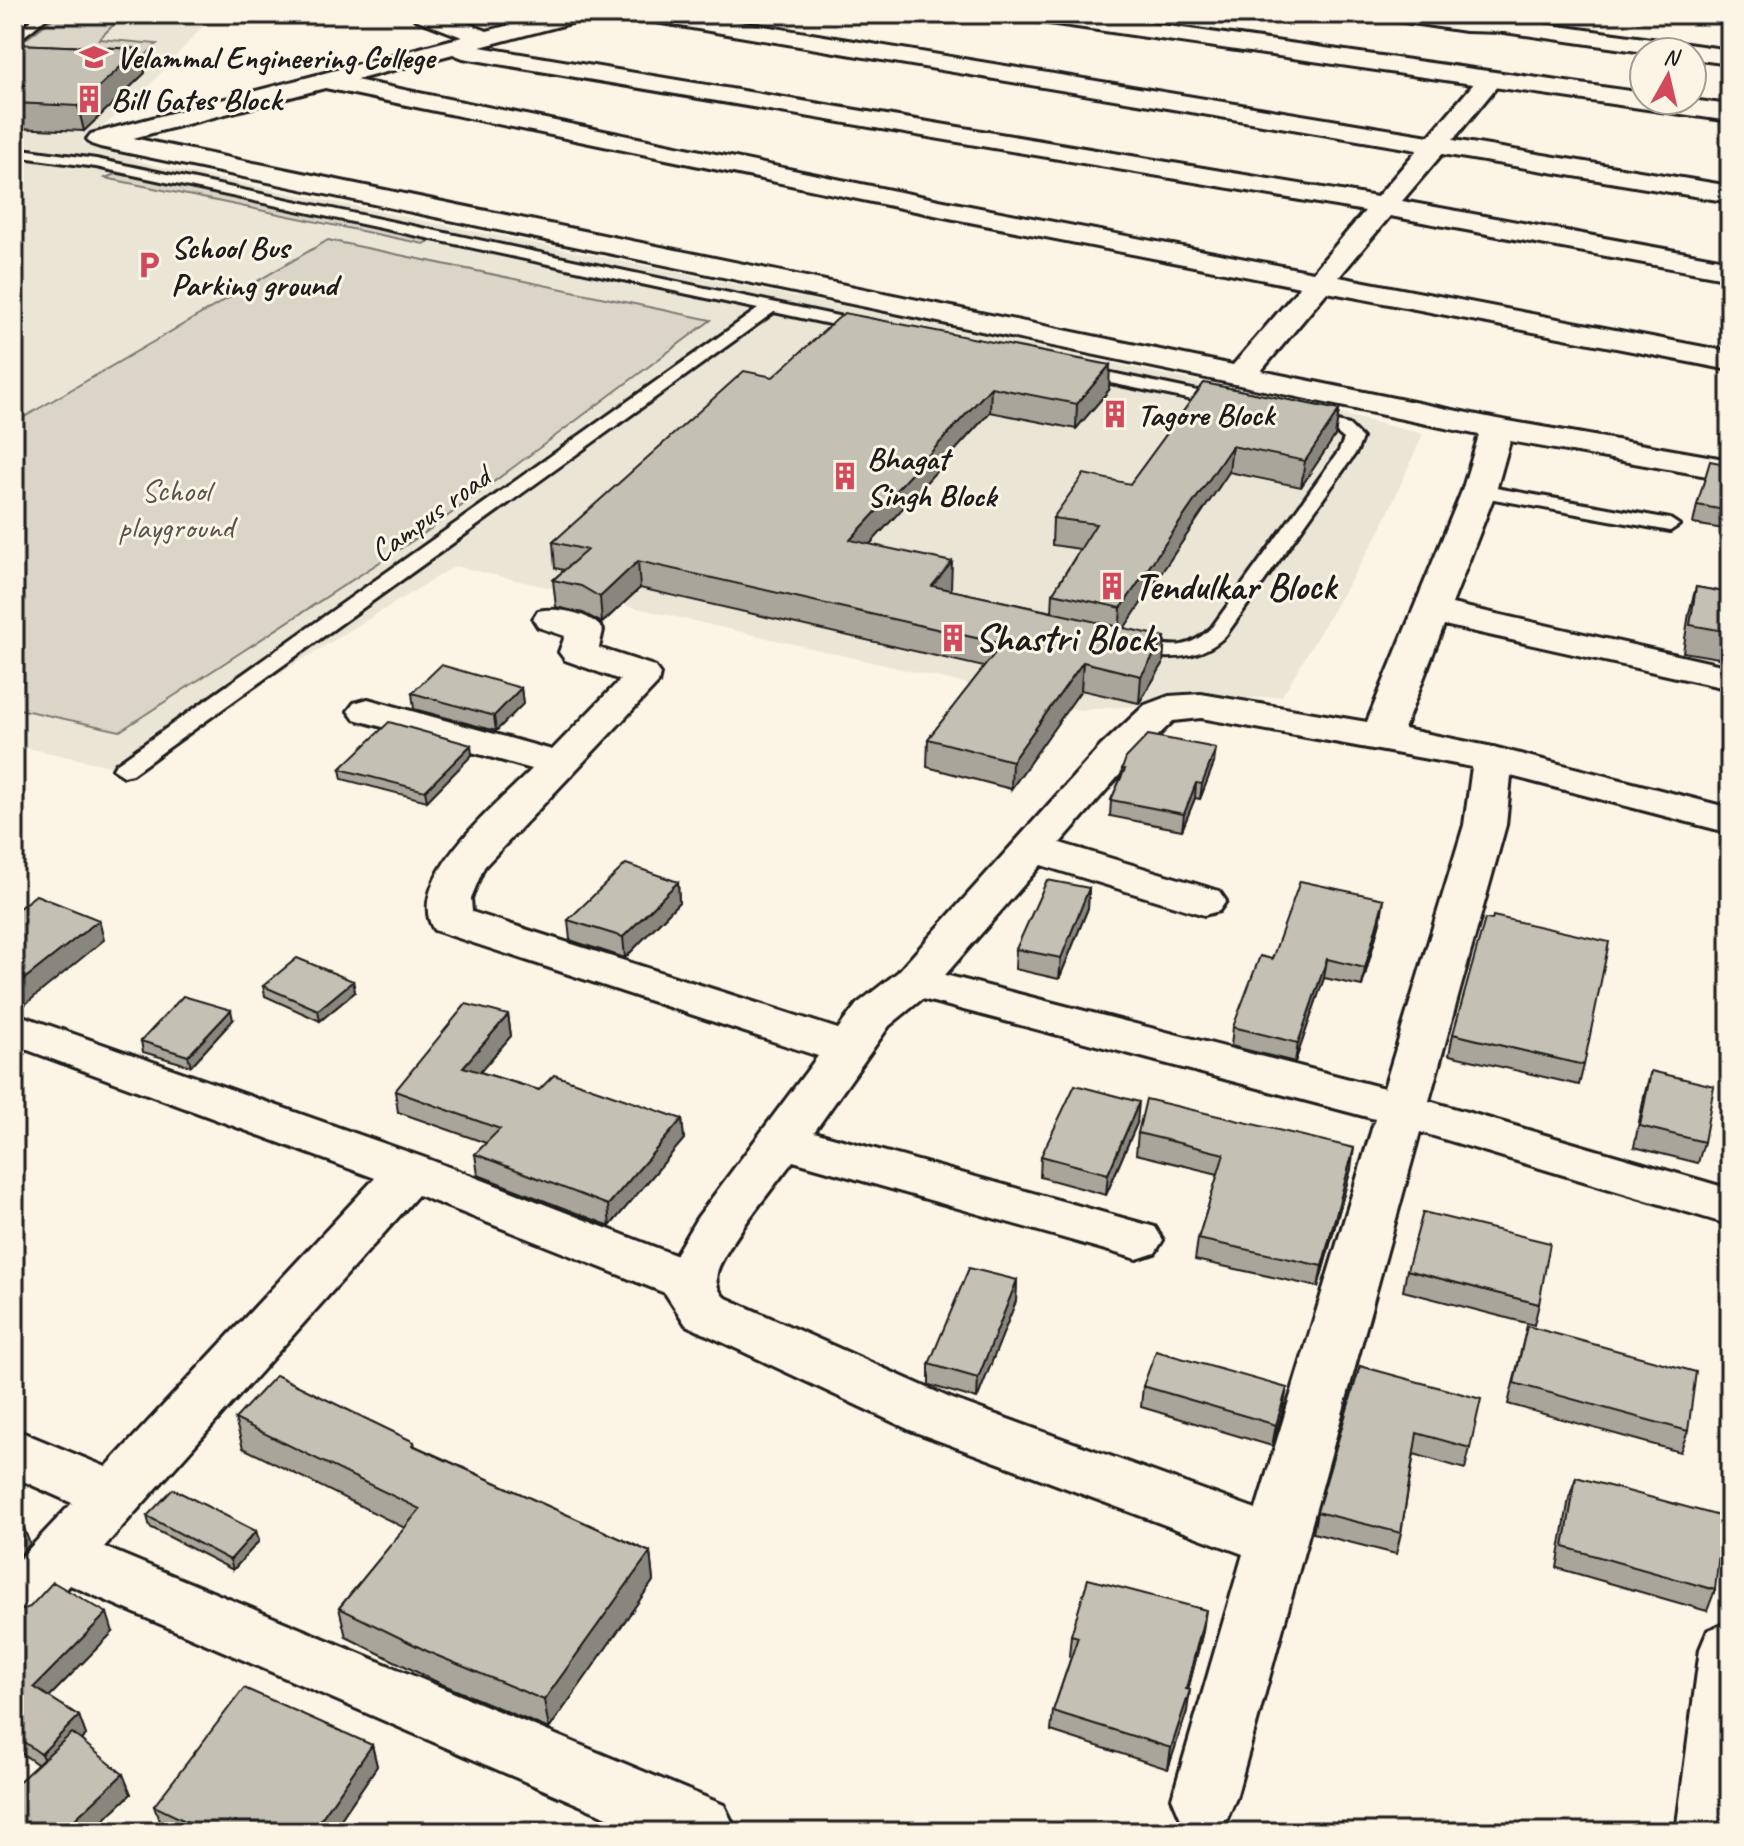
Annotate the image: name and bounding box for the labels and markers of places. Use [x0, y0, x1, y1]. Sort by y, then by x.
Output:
place label: Velammal Engineering College [116, 37, 437, 78]
school or university icon: Velammal Engineering College [79, 42, 109, 72]
place label: Bill Gates Block [111, 79, 284, 120]
building icon: Bill Gates Block [74, 84, 104, 114]
place label: School Bus Parking ground [171, 227, 342, 305]
parking icon: School Bus Parking ground [134, 250, 164, 280]
place label: Tagore Block [1137, 394, 1277, 435]
building icon: Tagore Block [1100, 399, 1130, 429]
place label: Bhagat Singh Block [867, 438, 999, 516]
building icon: Bhagat Singh Block [830, 461, 860, 491]
place label: Tendulkar Block [1134, 563, 1338, 610]
building icon: Tendulkar Block [1097, 571, 1127, 601]
place label: Shastri Block [975, 615, 1159, 662]
building icon: Shastri Block [938, 623, 968, 653]

